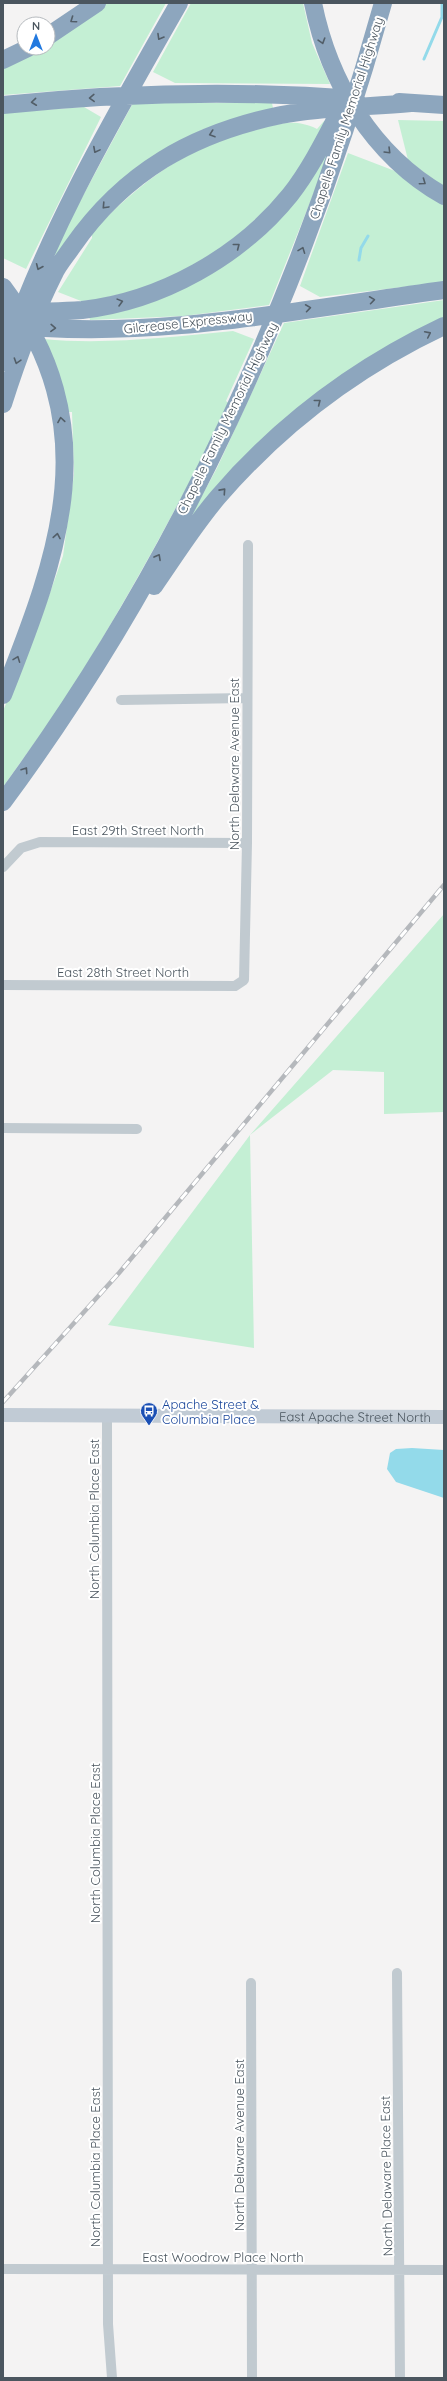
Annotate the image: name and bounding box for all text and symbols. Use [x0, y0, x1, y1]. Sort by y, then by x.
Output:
one-way arrow [70, 15, 77, 23]
street label: Chapelle Family Memorial Highway [306, 15, 386, 221]
north arrow [16, 16, 56, 56]
text: N [32, 19, 40, 33]
one-way arrow [157, 33, 164, 40]
one-way arrow [317, 37, 326, 44]
one-way arrow [89, 94, 95, 102]
one-way arrow [31, 97, 37, 106]
one-way arrow [209, 130, 216, 138]
one-way arrow [94, 146, 101, 154]
one-way arrow [383, 146, 391, 154]
one-way arrow [418, 177, 425, 184]
one-way arrow [103, 201, 110, 209]
one-way arrow [232, 243, 239, 250]
one-way arrow [298, 246, 306, 253]
one-way arrow [36, 263, 44, 270]
one-way arrow [369, 296, 375, 305]
one-way arrow [117, 298, 124, 307]
one-way arrow [305, 304, 311, 313]
street label: Gilcrease Expressway [123, 307, 253, 337]
street label: Chapelle Family Memorial Highway [173, 319, 281, 517]
one-way arrow [50, 324, 56, 332]
one-way arrow [424, 331, 431, 339]
one-way arrow [13, 357, 22, 364]
one-way arrow [313, 399, 320, 406]
one-way arrow [57, 417, 66, 423]
one-way arrow [219, 488, 226, 496]
one-way arrow [53, 533, 61, 539]
one-way arrow [154, 554, 161, 561]
one-way arrow [13, 656, 21, 663]
street label: North Delaware Avenue East [226, 678, 242, 850]
one-way arrow [20, 767, 28, 774]
street label: East 29th Street North [72, 822, 204, 838]
street label: East 28th Street North [57, 964, 189, 980]
place label: Apache Street & Columbia Place [162, 1396, 259, 1427]
bus stop icon: Apache Street & Columbia Place [139, 1401, 159, 1426]
street label: East Apache Street North [279, 1408, 431, 1425]
street label: North Columbia Place East [86, 1439, 102, 1599]
street label: North Columbia Place East [87, 1763, 103, 1923]
street label: North Delaware Avenue East [231, 2059, 247, 2231]
street label: North Columbia Place East [87, 2087, 103, 2247]
street label: North Delaware Place East [377, 2096, 395, 2256]
street label: East Woodrow Place North [142, 2249, 304, 2265]

